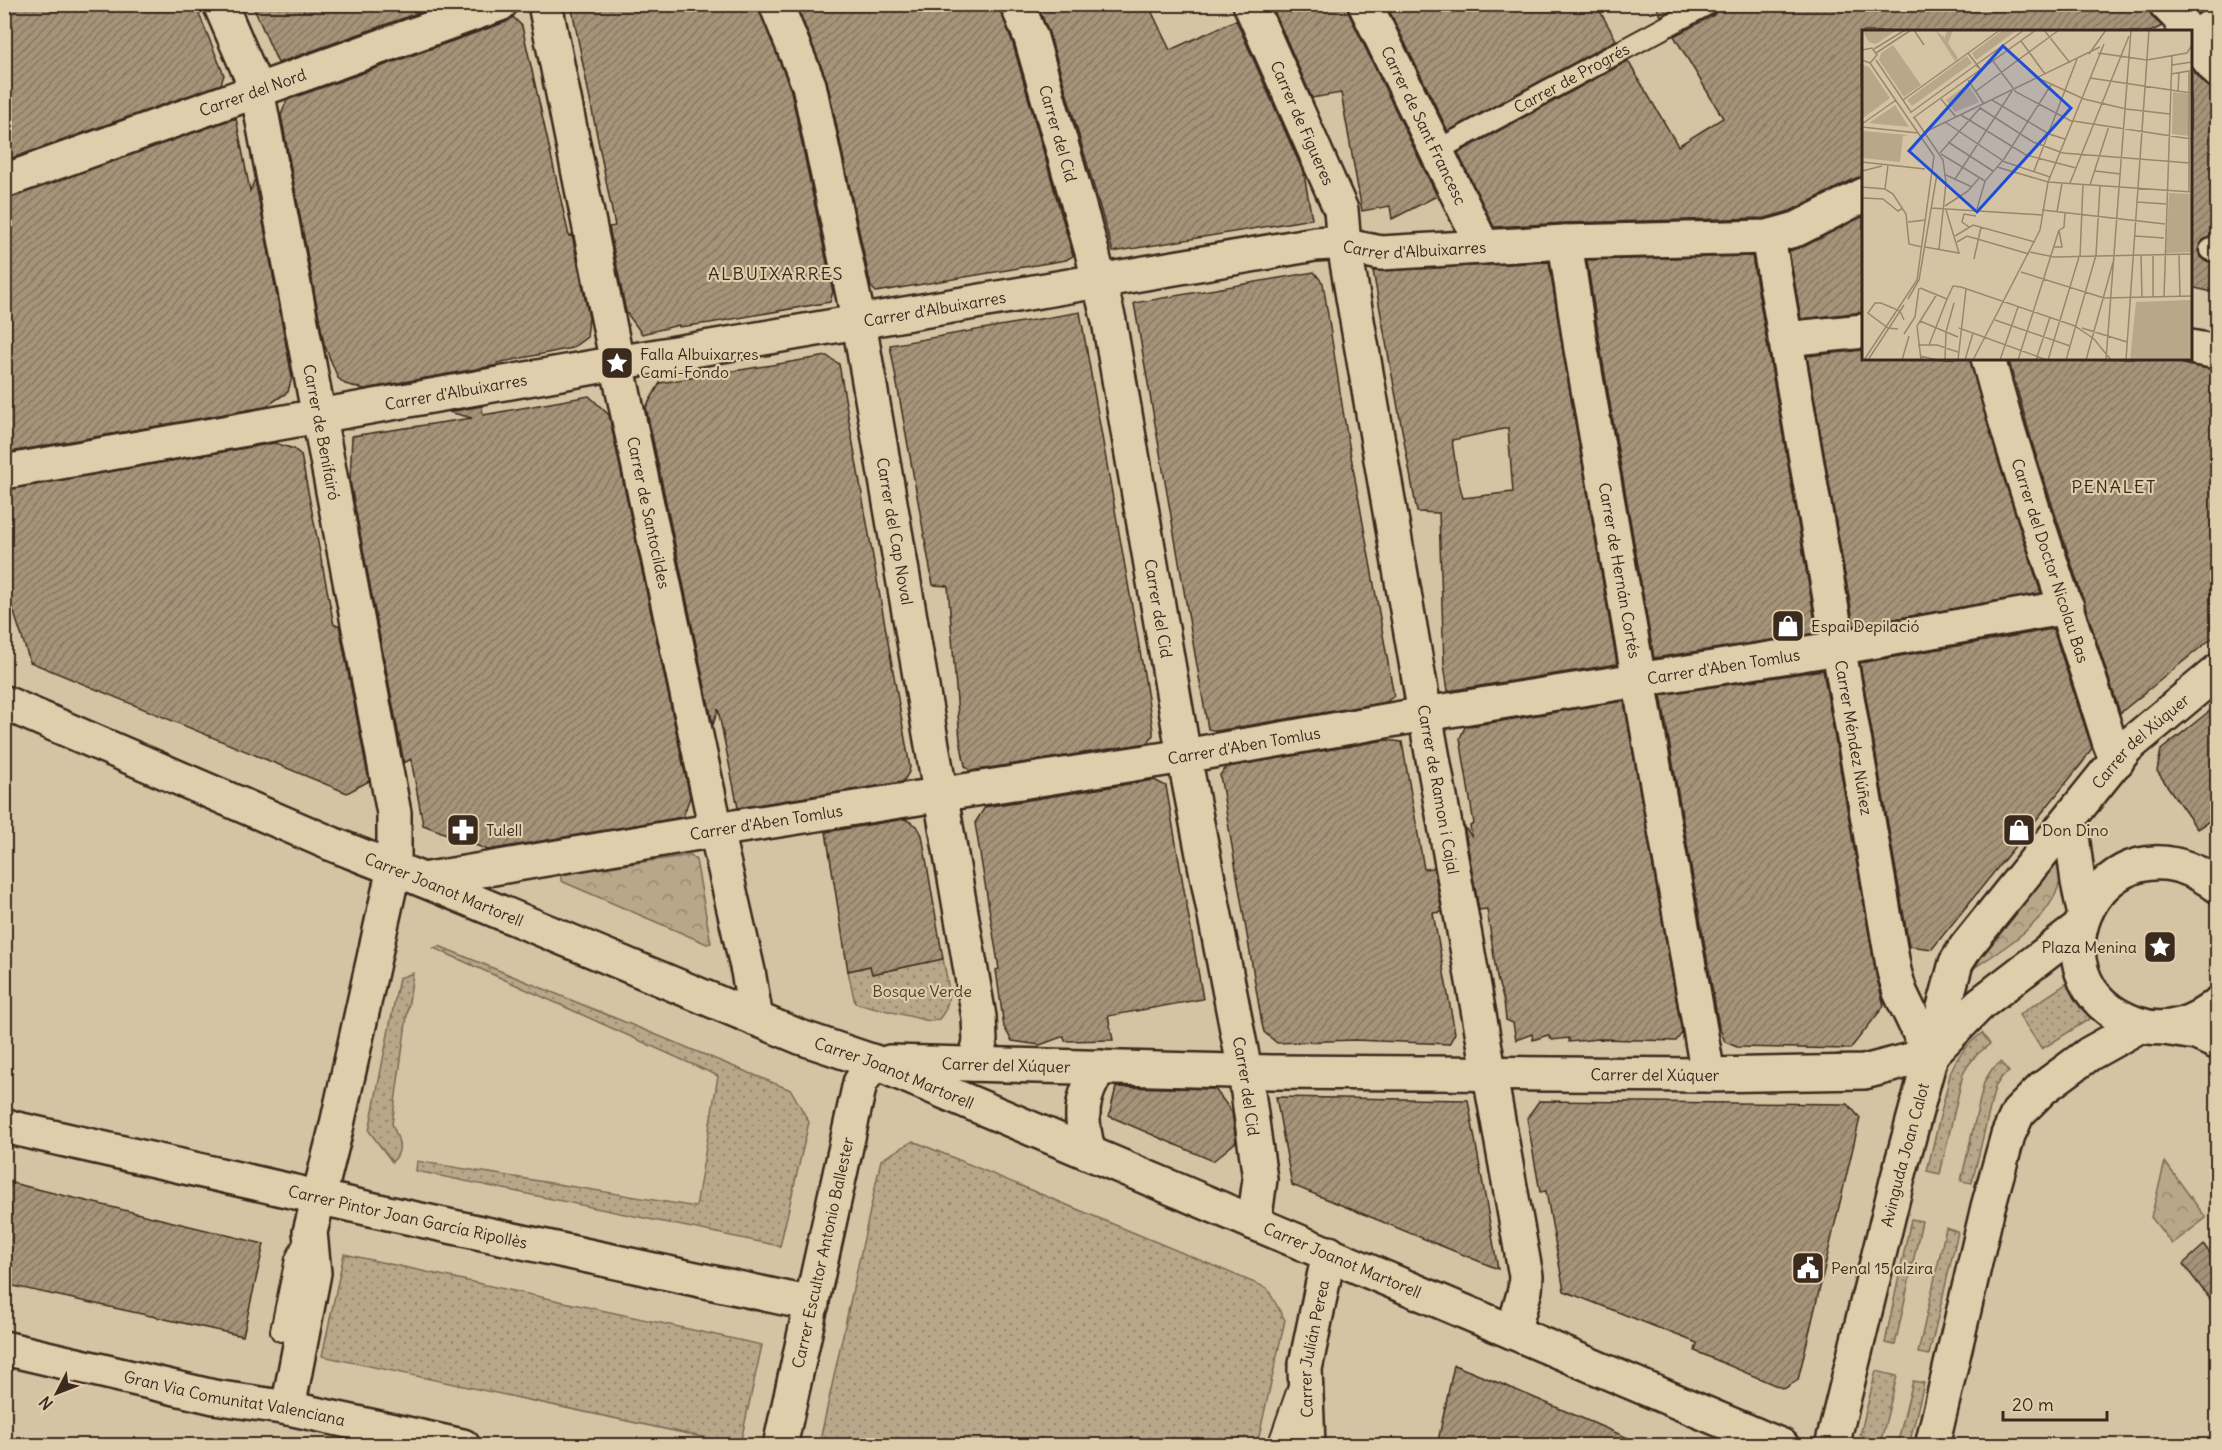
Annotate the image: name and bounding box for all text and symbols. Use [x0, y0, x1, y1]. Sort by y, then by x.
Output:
inset map [1862, 30, 2192, 360]
street label: Carrer de Progrés [1510, 38, 1633, 117]
street label: Carrer de Sant Francesc [1377, 43, 1471, 208]
street label: Carrer de Figueres [1266, 57, 1339, 188]
street label: Carrer del Nord [196, 64, 309, 121]
street label: Carrer del Cid [1035, 83, 1082, 184]
street label: Carrer d'Albuixarres [1341, 236, 1487, 263]
district label: ALBUIXARRES [708, 262, 844, 285]
street label: Carrer d'Albuixarres [862, 287, 1007, 331]
place label: Falla Albuixarres Camí-Fondo [640, 344, 758, 382]
place icon: Falla Albuixarres Camí-Fondo [599, 345, 635, 381]
street label: Carrer de Benifairó [299, 363, 345, 502]
street label: Carrer d'Albuixarres [383, 369, 529, 414]
street label: Carrer de Santocildes [623, 435, 675, 590]
street label: Carrer del Cap Noval [872, 456, 918, 607]
street label: Carrer del Doctor Nicolau Bas [2008, 456, 2093, 665]
district label: PENALET [2071, 475, 2157, 498]
street label: Carrer de Hernán Cortés [1595, 481, 1645, 660]
street label: Carrer del Cid [1140, 557, 1177, 659]
shop icon: Espai Depilació [1770, 608, 1806, 644]
place label: Espai Depilació [1811, 616, 1919, 636]
street label: Carrer d'Aben Tomlus [1646, 644, 1801, 688]
street label: Carrer Méndez Núñez [1831, 659, 1877, 817]
street label: Carrer del Xúquer [2087, 689, 2194, 793]
street label: Carrer de Ramon i Cajal [1414, 703, 1464, 876]
street label: Carrer d'Aben Tomlus [1166, 722, 1322, 768]
street label: Carrer d'Aben Tomlus [688, 800, 844, 844]
pharmacy icon: Tulell [445, 812, 481, 848]
shop icon: Don Dino [2001, 812, 2037, 848]
place label: Tulell [486, 820, 522, 840]
place label: Don Dino [2042, 820, 2109, 840]
street label: Carrer Joanot Martorell [362, 848, 526, 931]
place icon: Plaza Menina [2142, 929, 2178, 965]
place label: Plaza Menina [2041, 937, 2137, 957]
park label: Bosque Verde [872, 981, 972, 1001]
street label: Carrer Joanot Martorell [812, 1033, 977, 1113]
street label: Carrer del Cid [1229, 1035, 1264, 1137]
street label: Carrer del Xúquer [941, 1053, 1071, 1077]
street label: Carrer del Xúquer [1590, 1064, 1720, 1085]
street label: Avinguda Joan Calot [1876, 1080, 1933, 1229]
street label: Carrer Escultor Antonio Ballester [787, 1135, 858, 1370]
street label: Carrer Pintor Joan García Ripollès [286, 1181, 529, 1253]
street label: Carrer Joanot Martorell [1260, 1218, 1424, 1302]
public building icon: Penal 15 alzira [1790, 1250, 1826, 1286]
place label: Penal 15 alzira [1831, 1258, 1933, 1278]
street label: Carrer Julián Perea [1295, 1278, 1333, 1418]
north arrow [27, 1363, 87, 1423]
street label: Gran Via Comunitat Valenciana [122, 1366, 347, 1430]
scale bar [2003, 1384, 2106, 1422]
text: N [35, 1392, 57, 1414]
text: 20 m [2012, 1393, 2054, 1416]

